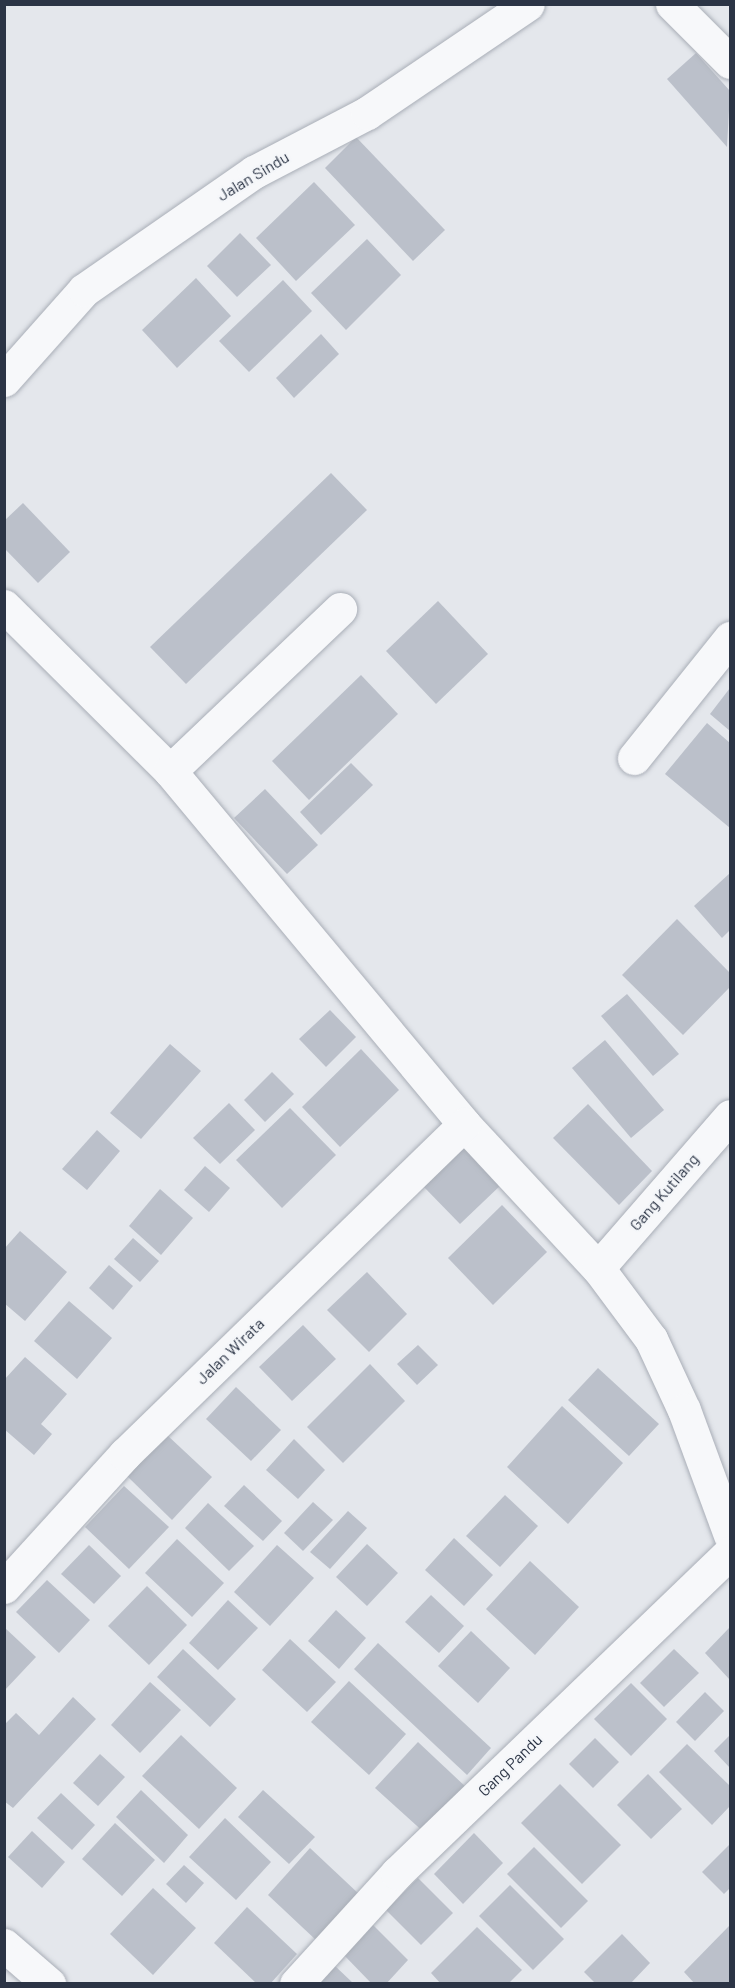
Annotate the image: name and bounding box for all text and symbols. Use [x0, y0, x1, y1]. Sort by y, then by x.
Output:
street label: Jalan Sindu [214, 147, 292, 205]
street label: Gang Kutilang [625, 1150, 703, 1234]
street label: Jalan Wirata [192, 1314, 268, 1388]
street label: Gang Pandu [474, 1730, 546, 1800]

